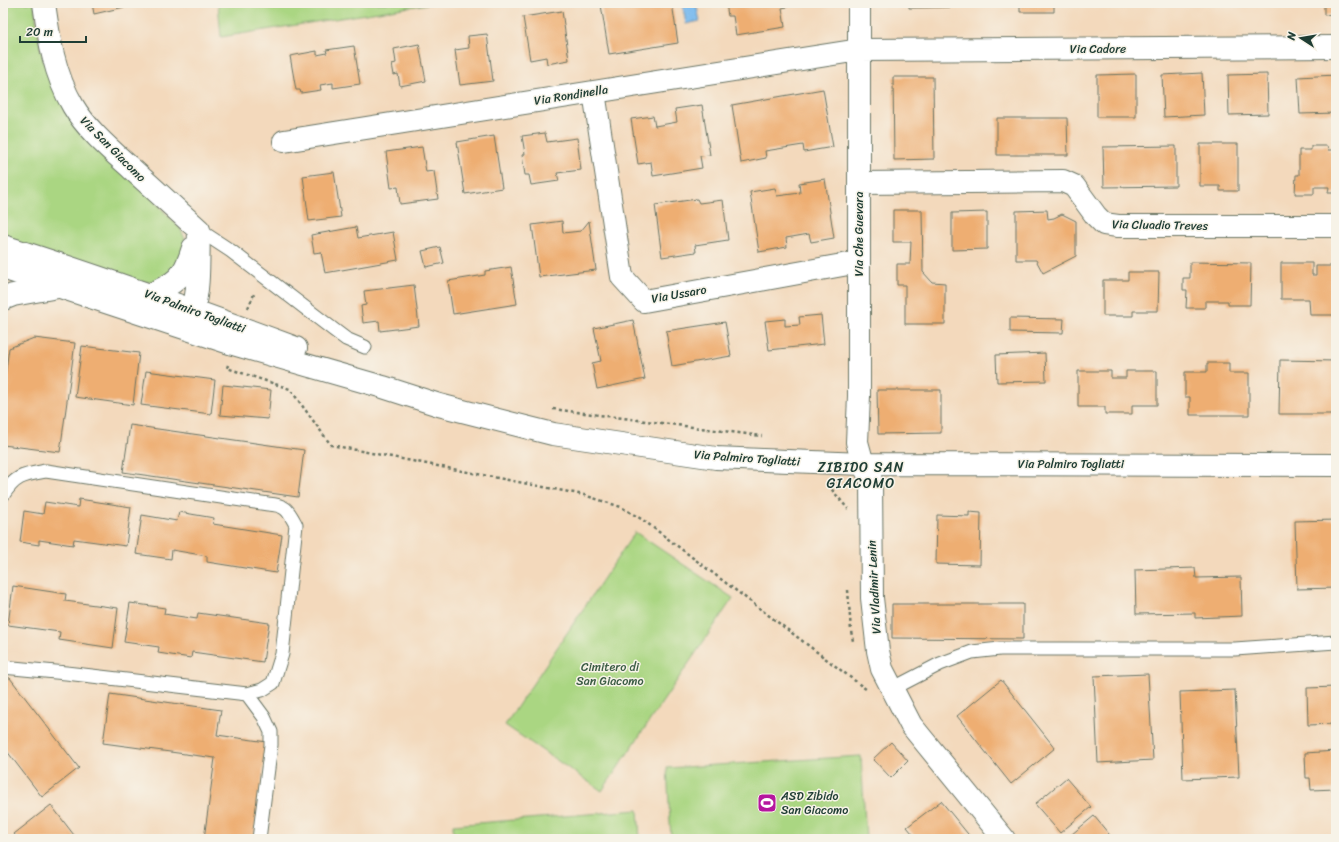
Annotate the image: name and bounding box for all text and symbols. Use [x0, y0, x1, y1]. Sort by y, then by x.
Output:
scale bar [20, 18, 86, 44]
north arrow [1281, 18, 1321, 58]
text: 20 m [26, 21, 53, 43]
text: N [1281, 30, 1302, 43]
street label: Via Cadore [1070, 38, 1126, 60]
street label: Via Rondinella [533, 78, 609, 112]
street label: Via San Giacomo [75, 111, 151, 187]
street label: Via Che Guevara [848, 192, 870, 276]
street label: Via Cluadio Treves [1112, 213, 1209, 237]
street label: Via Ussaro [650, 278, 708, 310]
street label: Via Palmiro Togliatti [141, 282, 249, 340]
street label: Via Palmiro Togliatti [693, 443, 801, 473]
street label: Via Palmiro Togliatti [1018, 453, 1125, 475]
district label: ZIBIDO SAN GIACOMO [818, 455, 905, 496]
street label: Via Vladimir Lenin [861, 539, 887, 635]
park label: Cimitero di San Giacomo [576, 656, 644, 692]
place label: ASD Zibido San Giacomo [780, 785, 848, 821]
sports icon: ASD Zibido San Giacomo [756, 792, 778, 814]

